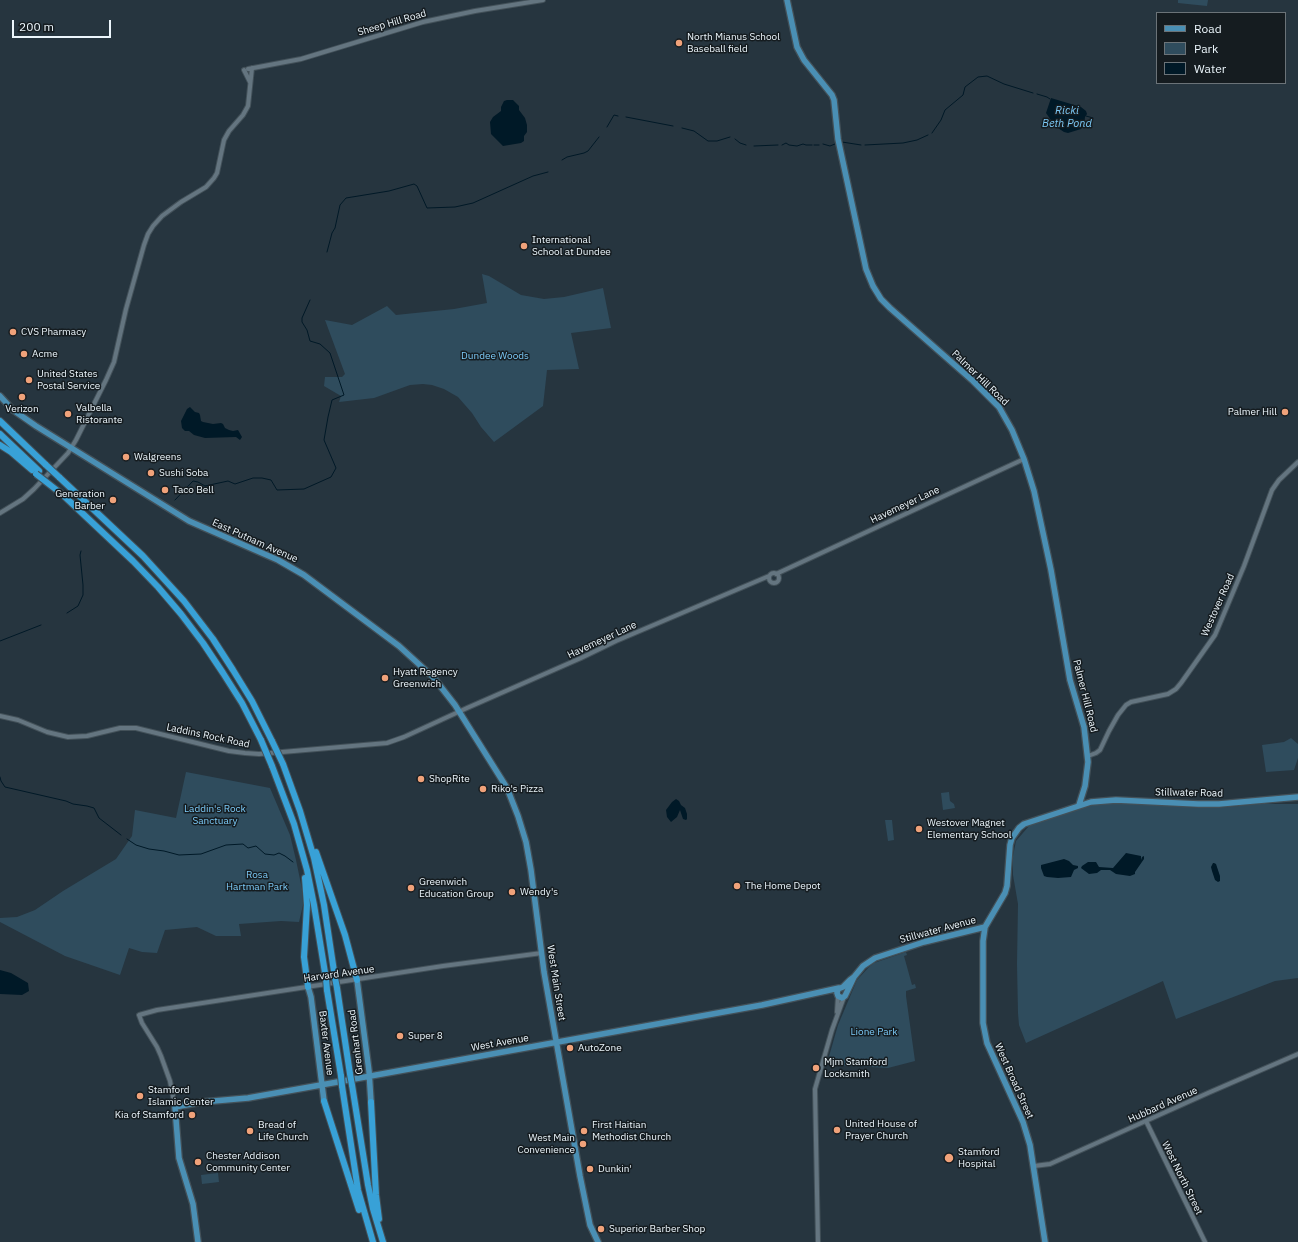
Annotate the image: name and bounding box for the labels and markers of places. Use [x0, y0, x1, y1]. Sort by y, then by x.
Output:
place label: North Mianus School Baseball field [687, 31, 780, 54]
marker: North Mianus School Baseball field [674, 38, 684, 48]
place label: International School at Dundee [532, 234, 611, 258]
marker: International School at Dundee [519, 241, 529, 251]
place label: CVS Pharmacy [21, 326, 86, 338]
marker: CVS Pharmacy [8, 327, 18, 337]
place label: Acme [32, 348, 58, 360]
marker: Acme [19, 349, 29, 359]
place label: United States Postal Service [37, 368, 100, 392]
marker: United States Postal Service [24, 375, 34, 385]
marker: Verizon [17, 392, 27, 402]
place label: Valbella Ristorante [76, 402, 122, 426]
place label: Verizon [5, 403, 39, 415]
place label: Palmer Hill [1228, 406, 1277, 418]
marker: Palmer Hill [1280, 407, 1290, 417]
marker: Valbella Ristorante [63, 409, 73, 419]
place label: Walgreens [134, 451, 181, 463]
marker: Walgreens [121, 452, 131, 462]
place label: Sushi Soba [159, 467, 208, 479]
marker: Sushi Soba [146, 468, 156, 478]
place label: Taco Bell [173, 484, 214, 496]
marker: Taco Bell [160, 485, 170, 495]
place label: Generation Barber [55, 488, 105, 512]
marker: Generation Barber [108, 495, 118, 505]
place label: Hyatt Regency Greenwich [393, 666, 458, 690]
marker: Hyatt Regency Greenwich [380, 673, 390, 683]
place label: ShopRite [429, 773, 470, 785]
marker: ShopRite [416, 774, 426, 784]
place label: Riko's Pizza [491, 783, 543, 795]
marker: Riko's Pizza [478, 784, 488, 794]
place label: Westover Magnet Elementary School [927, 817, 1011, 840]
marker: Westover Magnet Elementary School [914, 824, 924, 834]
place label: Greenwich Education Group [419, 876, 494, 900]
place label: The Home Depot [745, 880, 821, 892]
marker: The Home Depot [732, 881, 742, 891]
marker: Greenwich Education Group [406, 883, 416, 893]
place label: Wendy's [520, 886, 558, 898]
marker: Wendy's [507, 887, 517, 897]
place label: Super 8 [408, 1030, 443, 1042]
marker: Super 8 [395, 1031, 405, 1041]
place label: AutoZone [578, 1042, 622, 1054]
marker: AutoZone [565, 1043, 575, 1053]
place label: Mjm Stamford Locksmith [824, 1056, 887, 1080]
marker: Mjm Stamford Locksmith [811, 1063, 821, 1073]
place label: Stamford Islamic Center [148, 1084, 214, 1108]
marker: Stamford Islamic Center [135, 1091, 145, 1101]
place label: Kia of Stamford [115, 1109, 184, 1121]
marker: Kia of Stamford [187, 1110, 197, 1120]
place label: United House of Prayer Church [845, 1118, 917, 1142]
place label: Bread of Life Church [258, 1119, 308, 1142]
place label: First Haitian Methodist Church [592, 1119, 671, 1142]
marker: United House of Prayer Church [832, 1125, 842, 1135]
marker: Bread of Life Church [245, 1126, 255, 1136]
marker: First Haitian Methodist Church [579, 1126, 589, 1136]
place label: West Main Convenience [517, 1132, 575, 1156]
marker: West Main Convenience [578, 1139, 588, 1149]
place label: Stamford Hospital [958, 1146, 1000, 1170]
place label: Chester Addison Community Center [206, 1150, 290, 1174]
marker: Stamford Hospital [943, 1152, 955, 1164]
marker: Chester Addison Community Center [193, 1157, 203, 1167]
place label: Dunkin' [598, 1163, 632, 1175]
marker: Dunkin' [585, 1164, 595, 1174]
place label: Superior Barber Shop [609, 1223, 705, 1235]
marker: Superior Barber Shop [596, 1224, 606, 1234]

